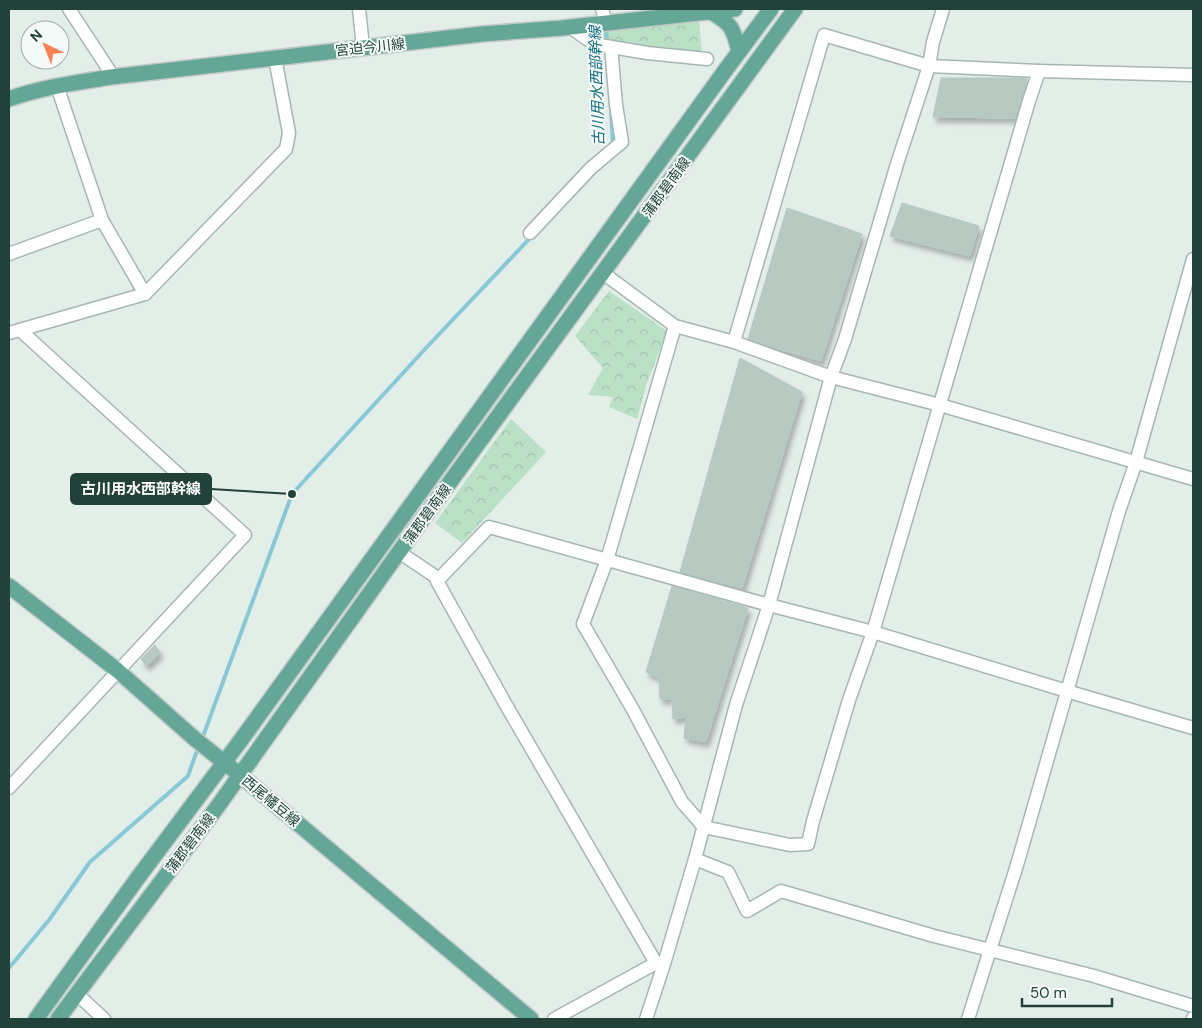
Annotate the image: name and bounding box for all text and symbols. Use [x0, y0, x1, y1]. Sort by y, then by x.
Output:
north arrow [20, 20, 70, 70]
water label: 古川用水西部幹線 [585, 24, 609, 146]
text: N [26, 25, 46, 46]
street label: 宮迫今川線 [334, 34, 406, 60]
street label: 蒲郡碧南線 [638, 153, 694, 221]
callout: 古川用水西部幹線 [71, 474, 211, 504]
text: 古川用水西部幹線 [81, 479, 201, 499]
street label: 蒲郡碧南線 [399, 480, 455, 548]
street label: 西尾幡豆線 [238, 772, 304, 830]
street label: 蒲郡碧南線 [162, 810, 218, 876]
scale bar [1022, 976, 1112, 1008]
text: 50 m [1030, 983, 1067, 1003]

